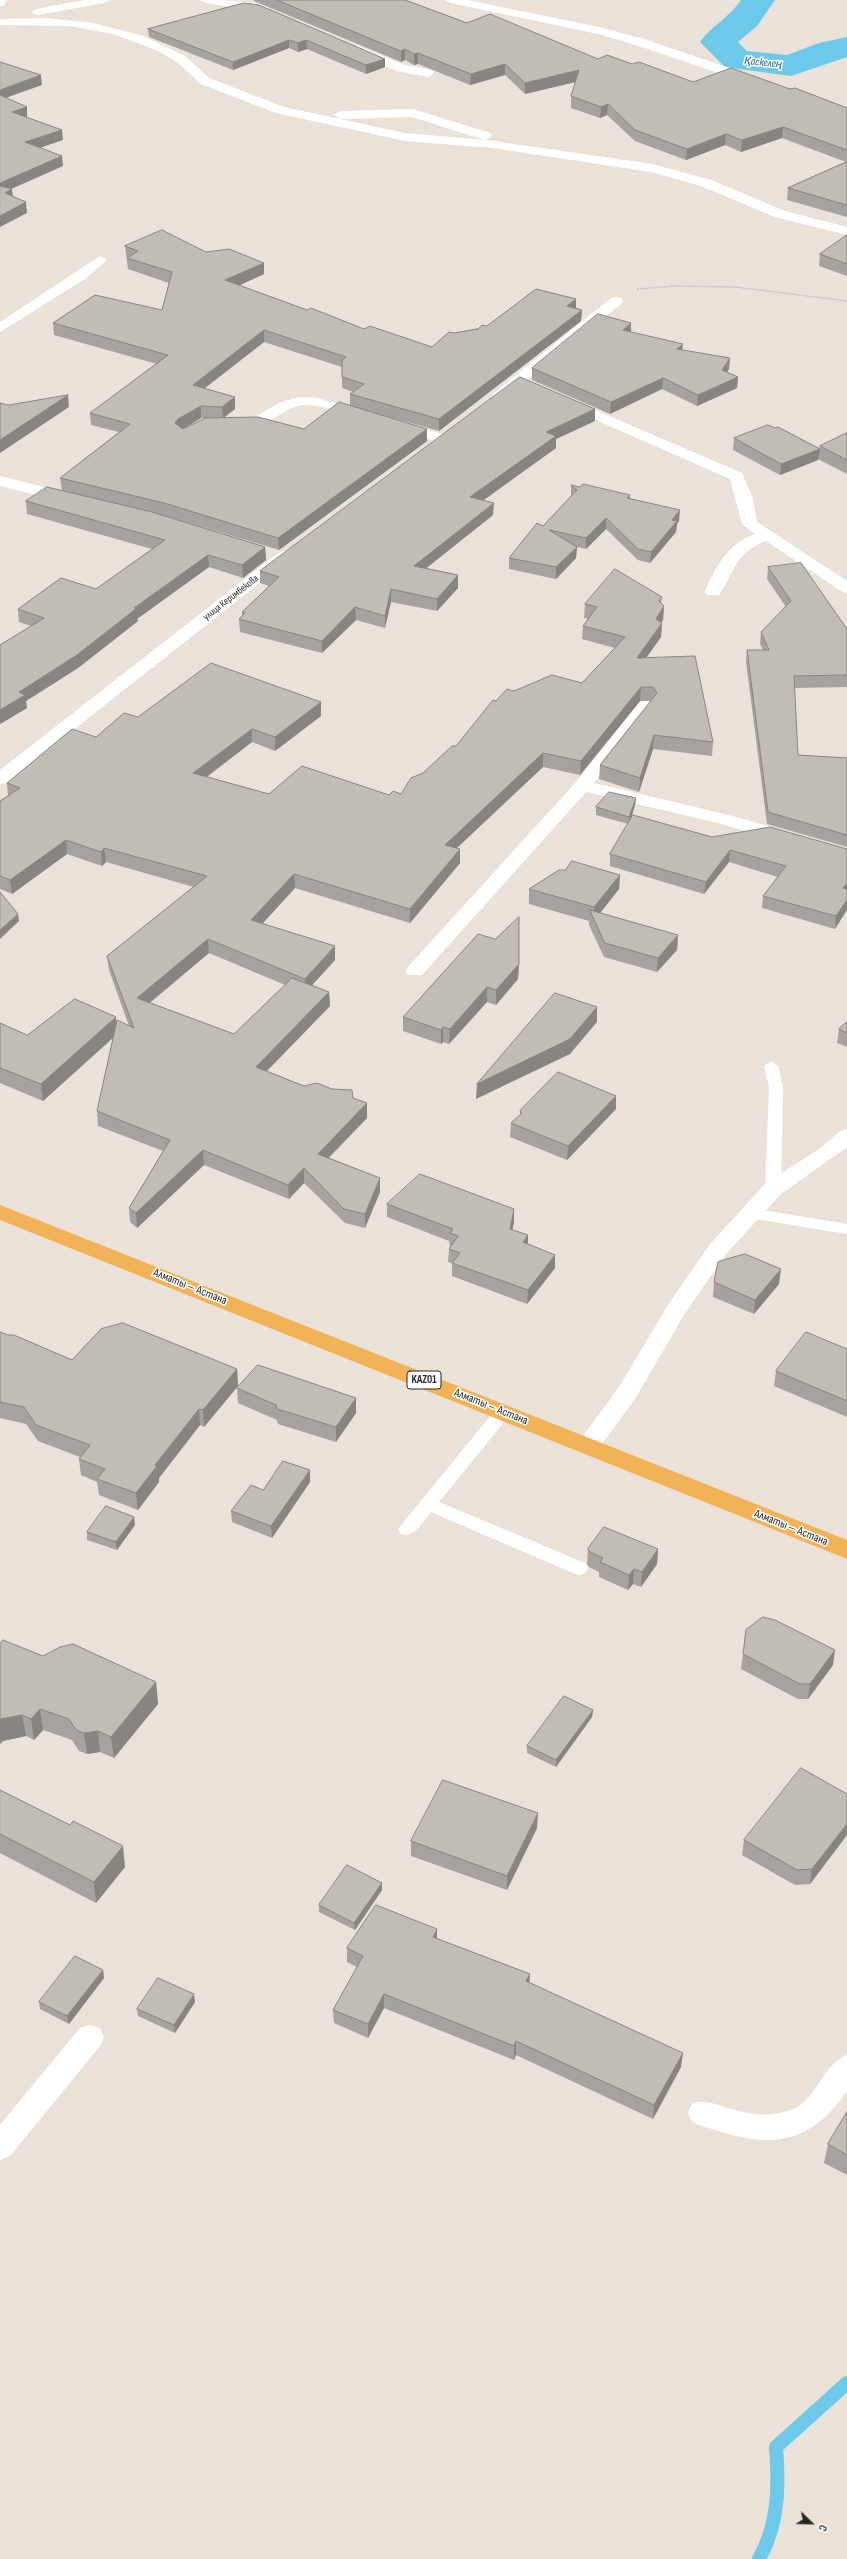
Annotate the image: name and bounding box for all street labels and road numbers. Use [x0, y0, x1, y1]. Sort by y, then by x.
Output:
street label: улица Керимбекова [201, 573, 261, 623]
street label: Алматы — Астана [151, 1266, 229, 1308]
road number: KАZ01 [407, 1371, 441, 1389]
street label: Алматы — Астана [452, 1386, 530, 1428]
street label: Алматы — Астана [752, 1507, 830, 1549]

